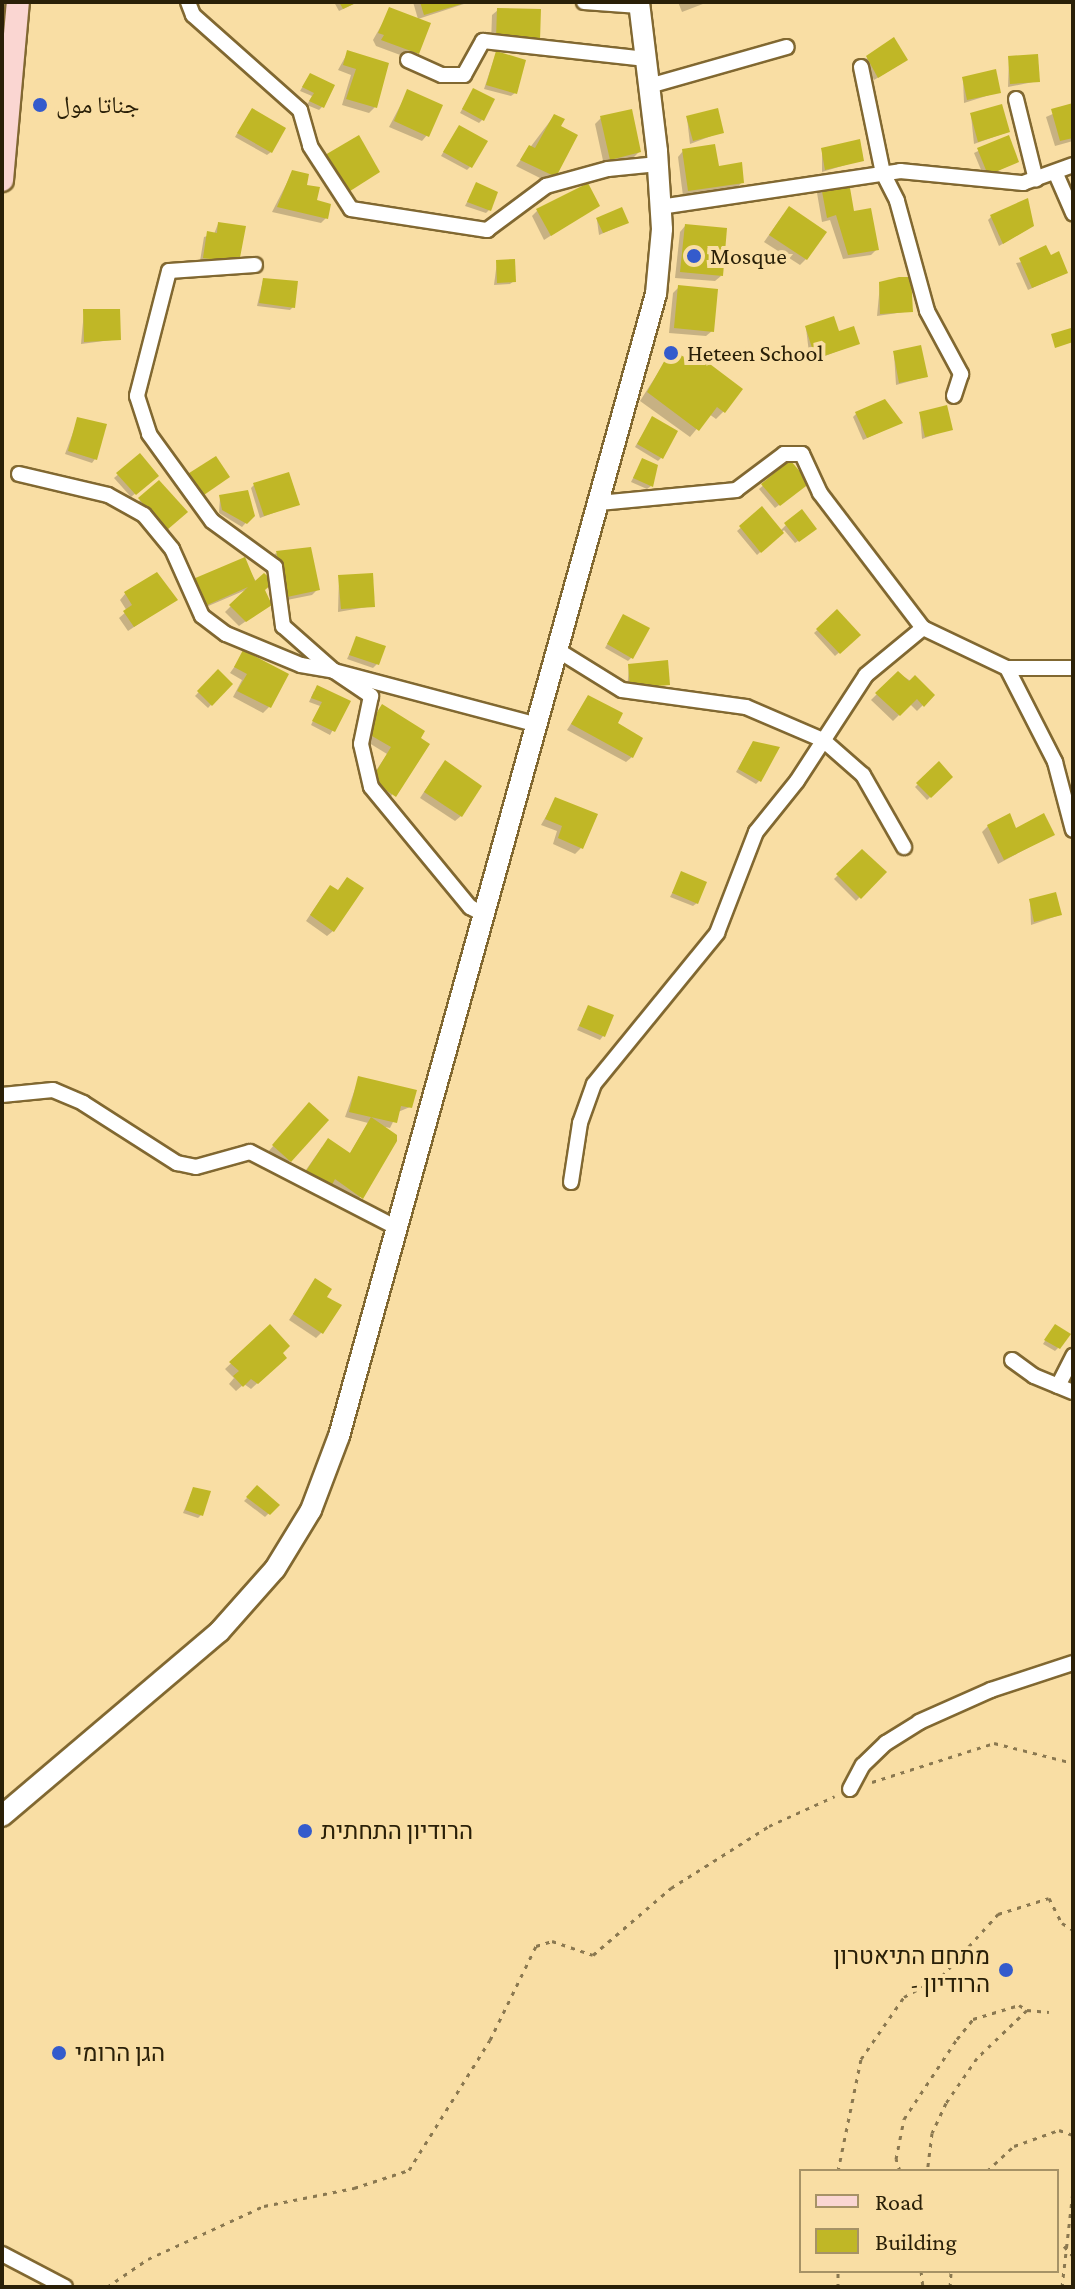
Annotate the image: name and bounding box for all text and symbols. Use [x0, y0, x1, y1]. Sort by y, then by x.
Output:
place label: جناتا مول [56, 91, 140, 119]
marker: جناتا مول [31, 96, 49, 114]
place label: Mosque [710, 242, 787, 270]
marker: Mosque [685, 247, 703, 265]
place label: Heteen School [687, 339, 824, 367]
marker: Heteen School [662, 344, 680, 362]
place label: הרודיון התחתית [321, 1817, 473, 1845]
marker: הרודיון התחתית [296, 1822, 314, 1840]
place label: מתחם התיאטרון - הרודיון [833, 1942, 990, 1998]
marker: מתחם התיאטרון - הרודיון [997, 1961, 1015, 1979]
place label: הגן הרומי [75, 2039, 165, 2067]
marker: הגן הרומי [50, 2044, 68, 2062]
legend [799, 2169, 1059, 2273]
text: Road [875, 2188, 924, 2215]
text: Building [875, 2228, 957, 2255]

